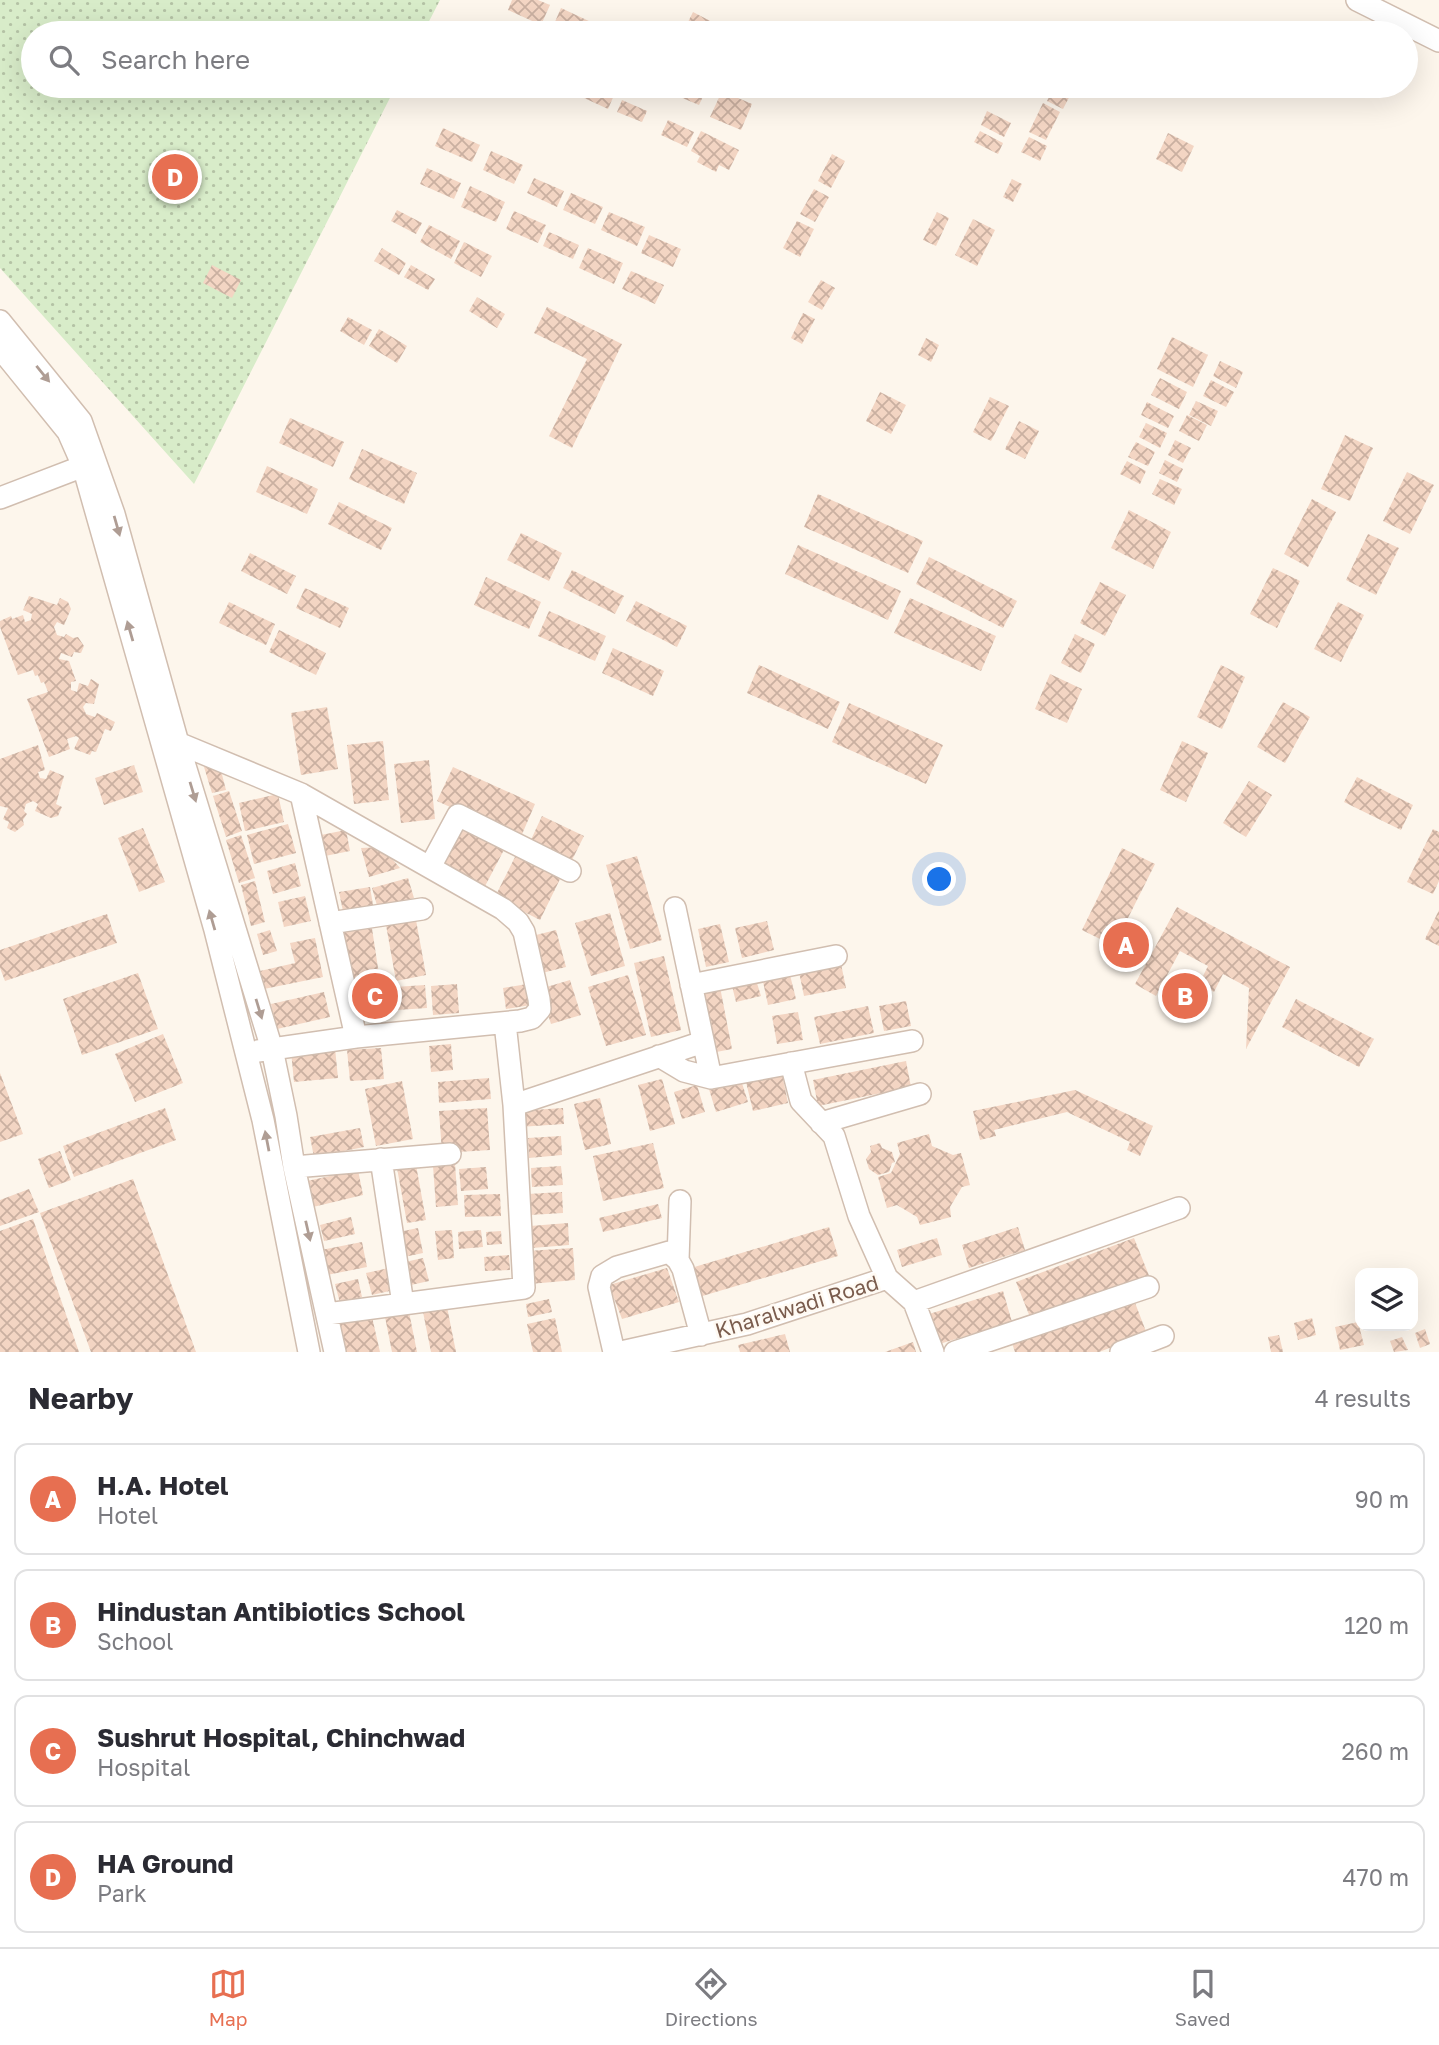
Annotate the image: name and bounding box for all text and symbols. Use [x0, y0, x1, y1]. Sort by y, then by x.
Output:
search box [21, 21, 1418, 98]
icon: search [45, 41, 83, 79]
text: Search here [101, 44, 250, 75]
pin: D [152, 151, 198, 203]
one-way arrow [35, 365, 50, 382]
one-way arrow [113, 516, 123, 537]
one-way arrow [124, 619, 135, 641]
one-way arrow [188, 782, 198, 803]
your location [922, 862, 956, 896]
one-way arrow [206, 909, 217, 931]
pin: A [1103, 919, 1149, 971]
pin: C [352, 970, 398, 1022]
pin: B [1162, 970, 1208, 1022]
one-way arrow [255, 999, 265, 1020]
one-way arrow [261, 1130, 272, 1152]
one-way arrow [303, 1220, 314, 1242]
map controls [1355, 1268, 1418, 1331]
button: layers [1355, 1268, 1418, 1331]
street label: Kharalwadi Road [712, 1269, 881, 1343]
text: Nearby [28, 1380, 133, 1416]
text: 4 results [1315, 1384, 1411, 1412]
text: H.A. Hotel [97, 1470, 229, 1501]
text: A [45, 1485, 61, 1513]
text: 90 m [1355, 1485, 1409, 1513]
text: Hotel [97, 1501, 158, 1529]
text: Hindustan Antibiotics School [97, 1596, 465, 1627]
text: B [45, 1611, 61, 1639]
text: 120 m [1344, 1611, 1409, 1639]
text: School [97, 1627, 173, 1655]
text: Sushrut Hospital, Chinchwad [97, 1722, 465, 1753]
text: C [45, 1737, 61, 1765]
text: 260 m [1341, 1737, 1409, 1765]
text: Hospital [97, 1753, 190, 1781]
text: HA Ground [97, 1848, 233, 1879]
text: D [45, 1863, 61, 1891]
text: 470 m [1342, 1863, 1409, 1891]
text: Park [97, 1879, 147, 1907]
tab: Map [209, 1965, 247, 2030]
tab: Directions [665, 1965, 758, 2030]
tab: Saved [1175, 1965, 1230, 2030]

